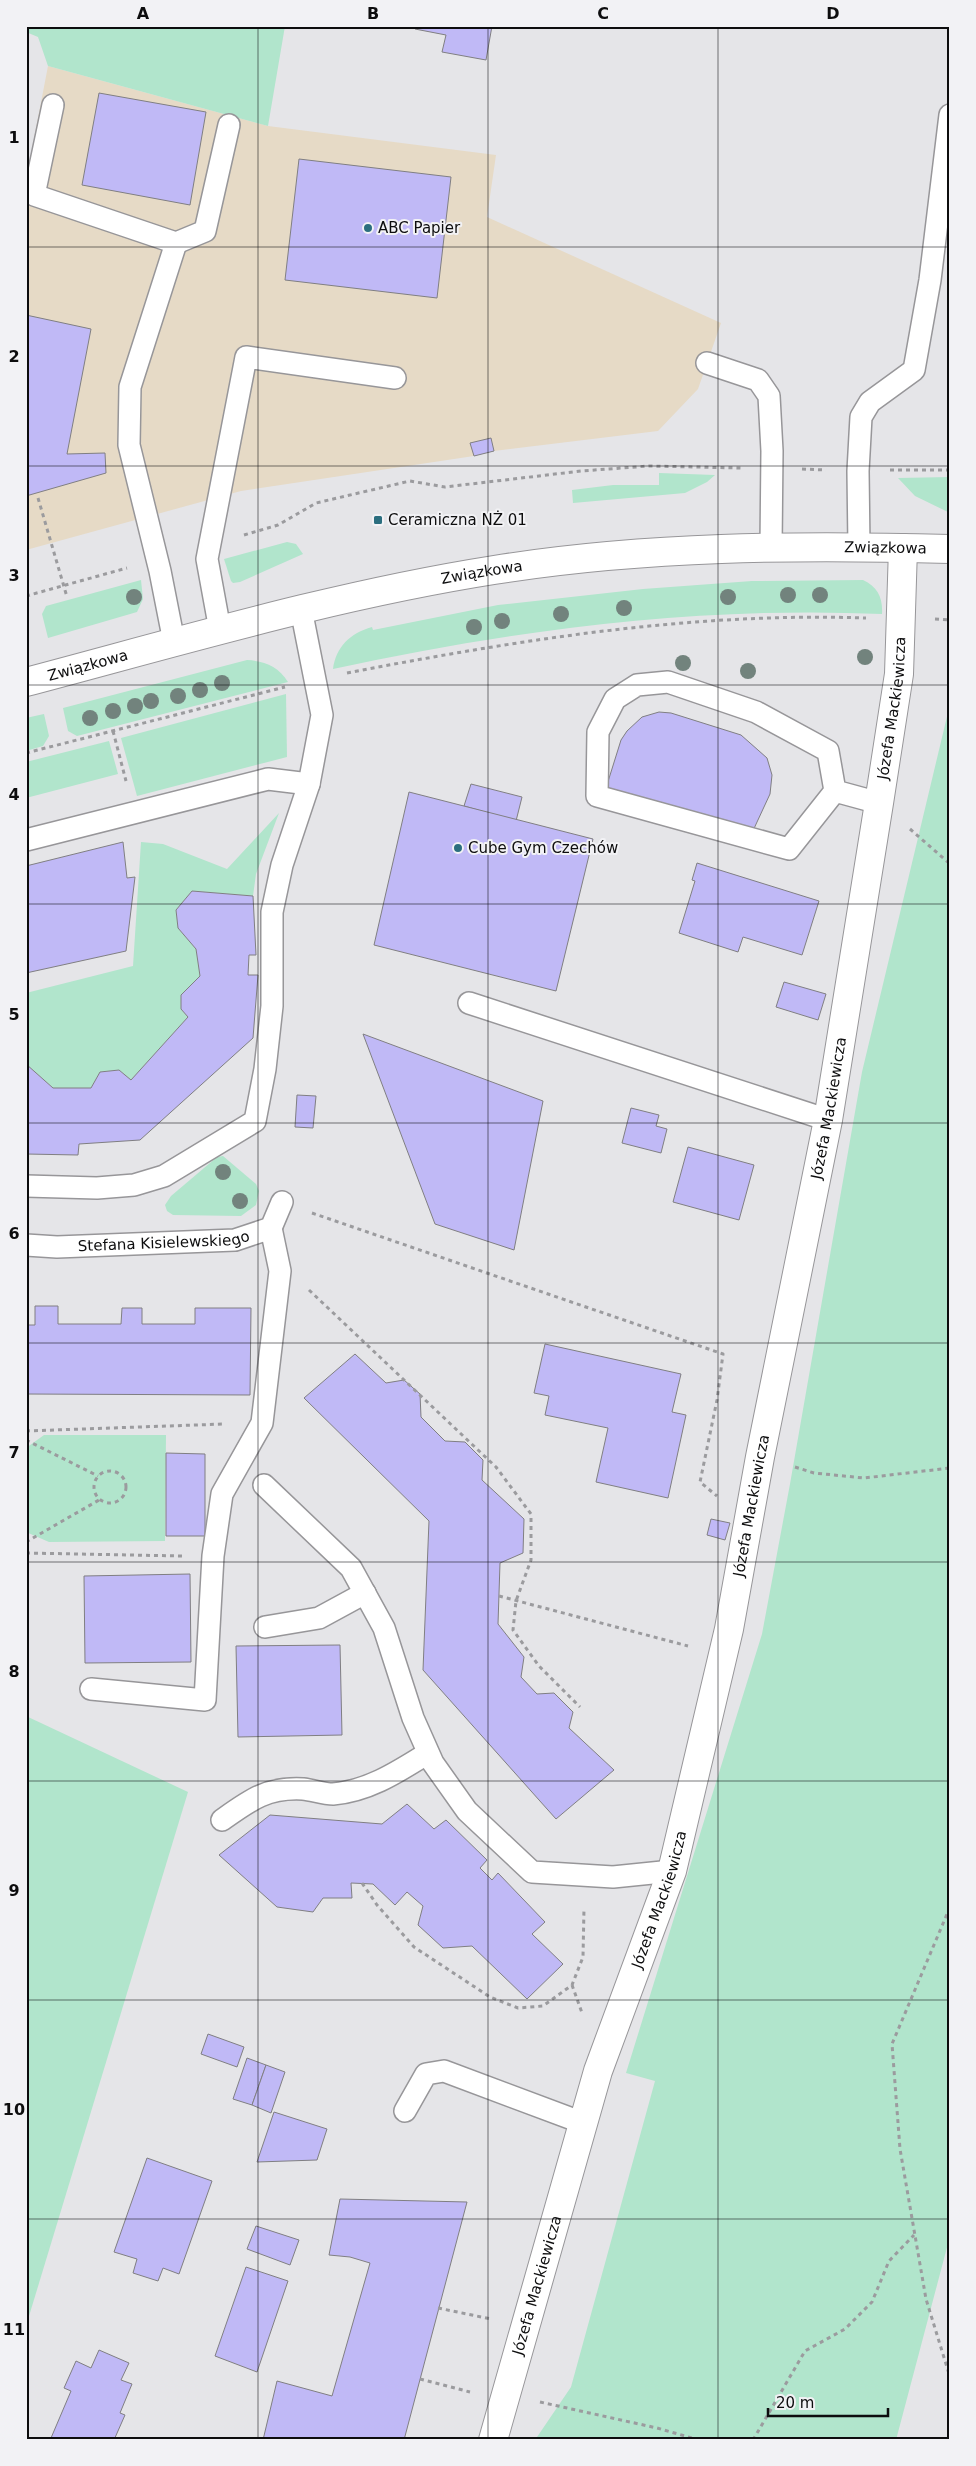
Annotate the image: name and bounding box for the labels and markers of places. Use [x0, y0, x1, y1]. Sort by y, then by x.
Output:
place label: ABC Papier [378, 219, 461, 237]
marker: ABC Papier [362, 222, 374, 234]
place label: Ceramiczna NŻ 01 [388, 510, 527, 529]
marker: Ceramiczna NŻ 01 [372, 514, 384, 526]
place label: Cube Gym Czechów [468, 839, 618, 857]
marker: Cube Gym Czechów [452, 842, 464, 854]

